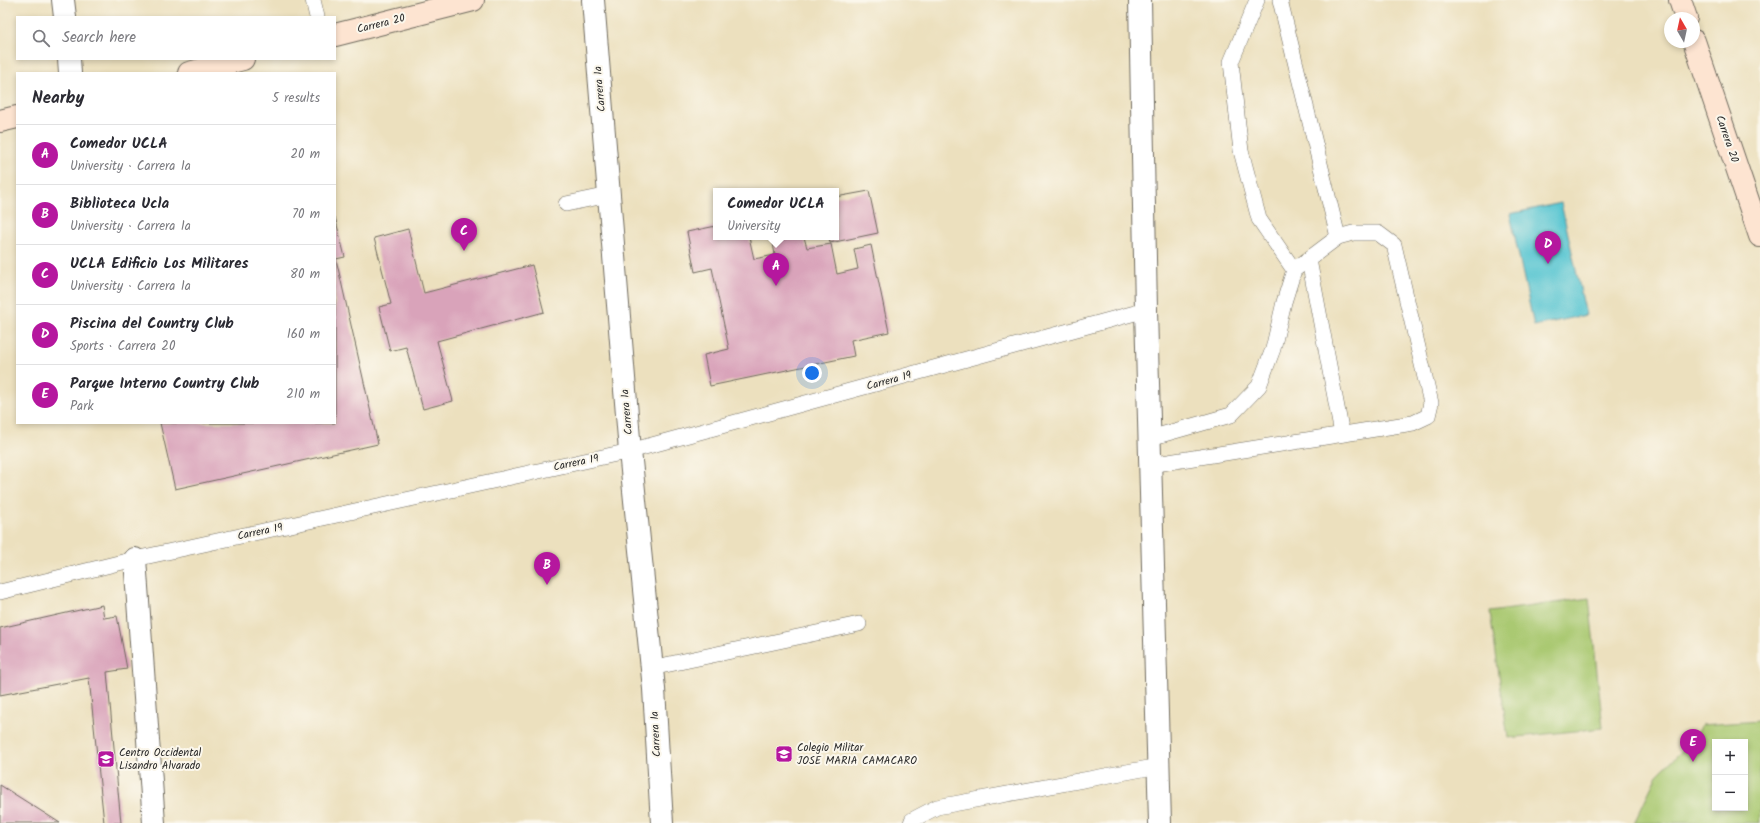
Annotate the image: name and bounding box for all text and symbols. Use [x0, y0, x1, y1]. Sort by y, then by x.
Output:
street label: Carrera 20 [355, 9, 407, 39]
north arrow [1664, 12, 1700, 48]
search box [16, 16, 336, 60]
text: Search here [62, 26, 136, 50]
icon: search [30, 27, 52, 49]
street label: Carrera 1a [589, 65, 611, 113]
text: Nearby [32, 85, 84, 112]
text: 5 results [272, 88, 320, 109]
street label: Carrera 20 [1710, 113, 1744, 166]
text: Comedor UCLA [70, 132, 168, 156]
text: A [41, 144, 49, 165]
text: 20 m [290, 144, 320, 165]
text: University · Carrera 1a [70, 156, 191, 177]
popup [713, 188, 839, 240]
text: Biblioteca Ucla [70, 192, 169, 216]
text: Comedor UCLA [727, 192, 825, 216]
text: B [41, 204, 49, 225]
text: 70 m [292, 204, 320, 225]
text: University · Carrera 1a [70, 216, 191, 237]
text: University [727, 216, 780, 237]
pin: C [451, 218, 477, 251]
pin: D [1535, 231, 1561, 264]
text: UCLA Edificio Los Militares [70, 252, 249, 276]
pin: A [763, 253, 789, 286]
text: C [41, 264, 49, 285]
text: 80 m [290, 264, 320, 285]
text: University · Carrera 1a [70, 276, 191, 297]
text: Piscina del Country Club [70, 312, 234, 336]
text: D [41, 324, 49, 345]
text: 160 m [287, 324, 320, 345]
text: Sports · Carrera 20 [70, 336, 175, 357]
your location [802, 363, 822, 383]
street label: Carrera 19 [864, 366, 914, 396]
text: Parque Interno Country Club [70, 372, 259, 396]
text: E [41, 384, 49, 405]
text: 210 m [286, 384, 320, 405]
street label: Carrera 1a [616, 388, 638, 436]
text: Park [70, 396, 94, 417]
street label: Carrera 19 [552, 449, 601, 477]
street label: Carrera 19 [236, 518, 285, 546]
pin: B [534, 552, 560, 585]
street label: Carrera 1a [646, 711, 666, 757]
pin: E [1680, 729, 1706, 762]
place label: Colegio Militar JOSE MARIA CAMACARO [797, 739, 917, 770]
map controls [1712, 739, 1748, 811]
button: + [1712, 739, 1748, 775]
place label: Centro Occidental Lisandro Alvarado [119, 744, 202, 775]
school or university icon: Colegio Militar JOSE MARIA CAMACARO [774, 744, 794, 764]
school or university icon: Centro Occidental Lisandro Alvarado [96, 749, 116, 769]
button: − [1712, 775, 1748, 811]

